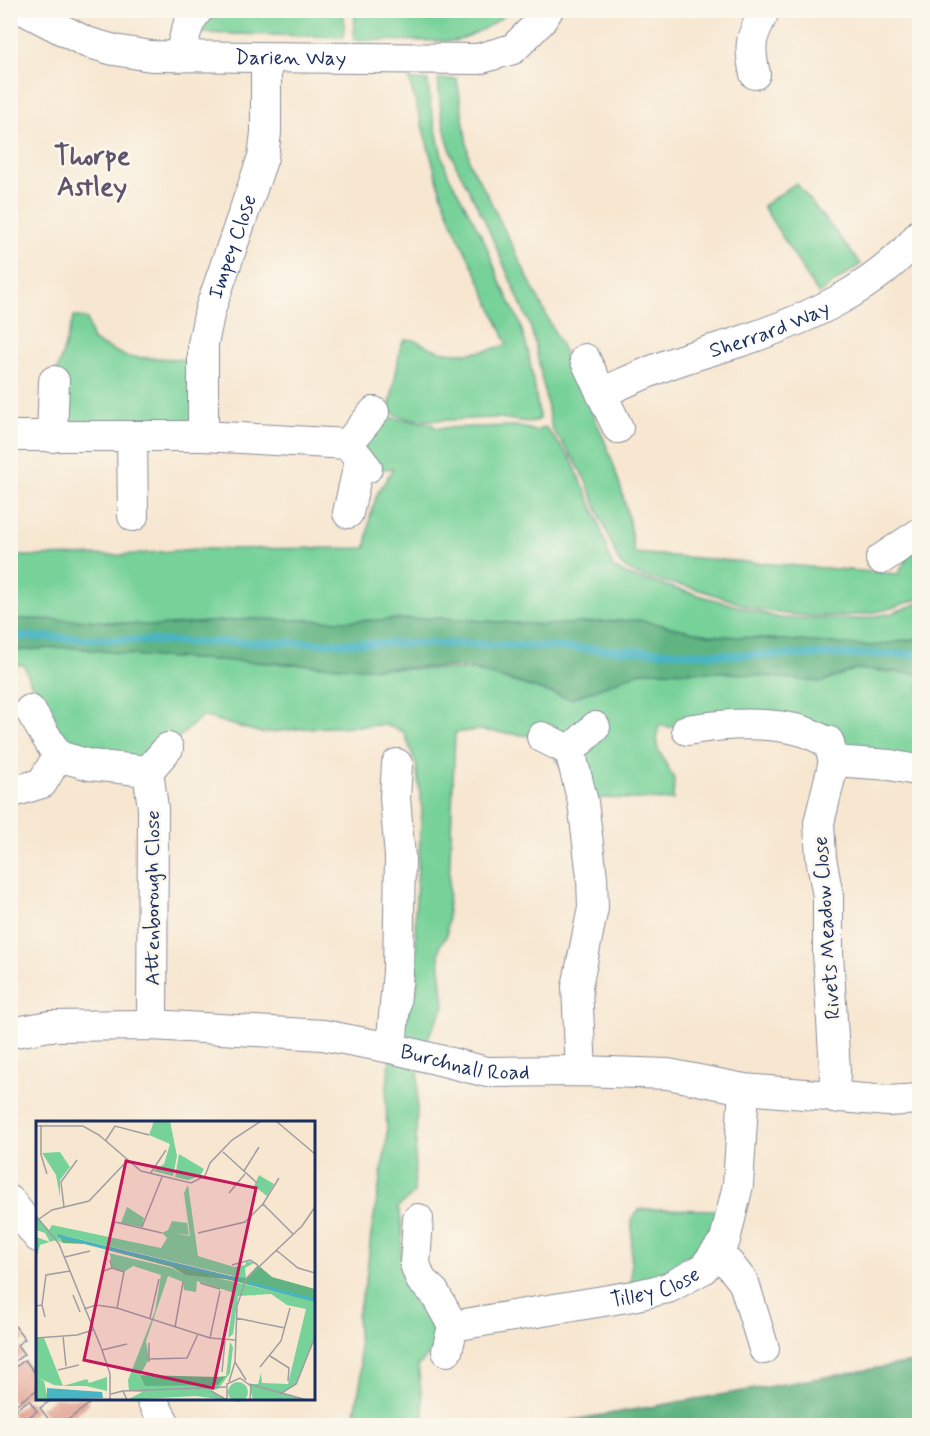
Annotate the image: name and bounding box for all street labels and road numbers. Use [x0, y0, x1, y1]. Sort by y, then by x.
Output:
street label: Darien Way [235, 44, 346, 73]
street label: Impey Close [202, 191, 264, 303]
street label: Sherrard Way [706, 294, 835, 365]
street label: Attenborough Close [139, 810, 167, 986]
street label: Rivets Meadow Close [807, 835, 847, 1021]
street label: Burchnall Road [397, 1038, 530, 1087]
street label: Tilley Close [608, 1260, 705, 1315]

